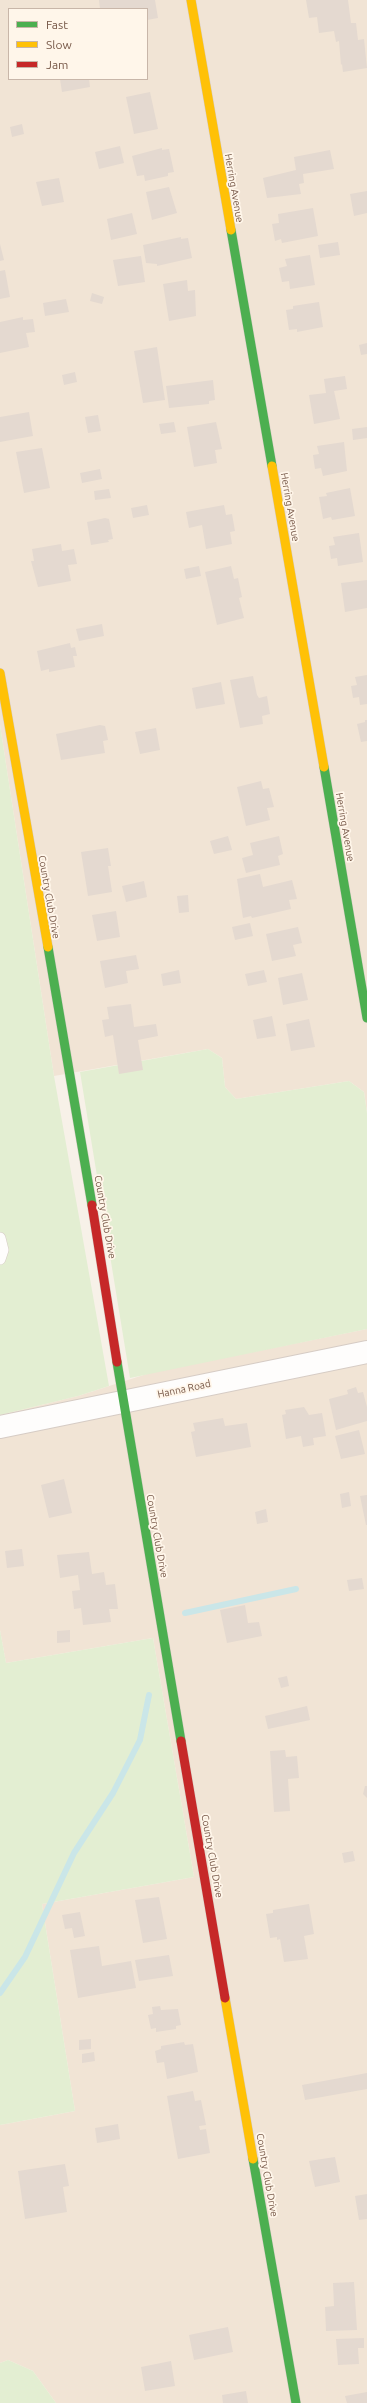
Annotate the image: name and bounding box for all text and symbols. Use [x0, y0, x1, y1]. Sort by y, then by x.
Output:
legend [8, 8, 148, 80]
text: Fast [46, 18, 68, 31]
text: Slow [46, 38, 72, 51]
text: Jam [46, 58, 68, 71]
street label: Herring Avenue [222, 153, 246, 223]
street label: Herring Avenue [278, 472, 302, 542]
street label: Herring Avenue [333, 792, 357, 862]
street label: Country Club Drive [36, 854, 62, 940]
street label: Country Club Drive [92, 1174, 118, 1260]
street label: Hanna Road [156, 1378, 212, 1400]
street label: Country Club Drive [144, 1493, 170, 1579]
street label: Country Club Drive [199, 1813, 225, 1899]
street label: Country Club Drive [254, 2132, 280, 2218]

